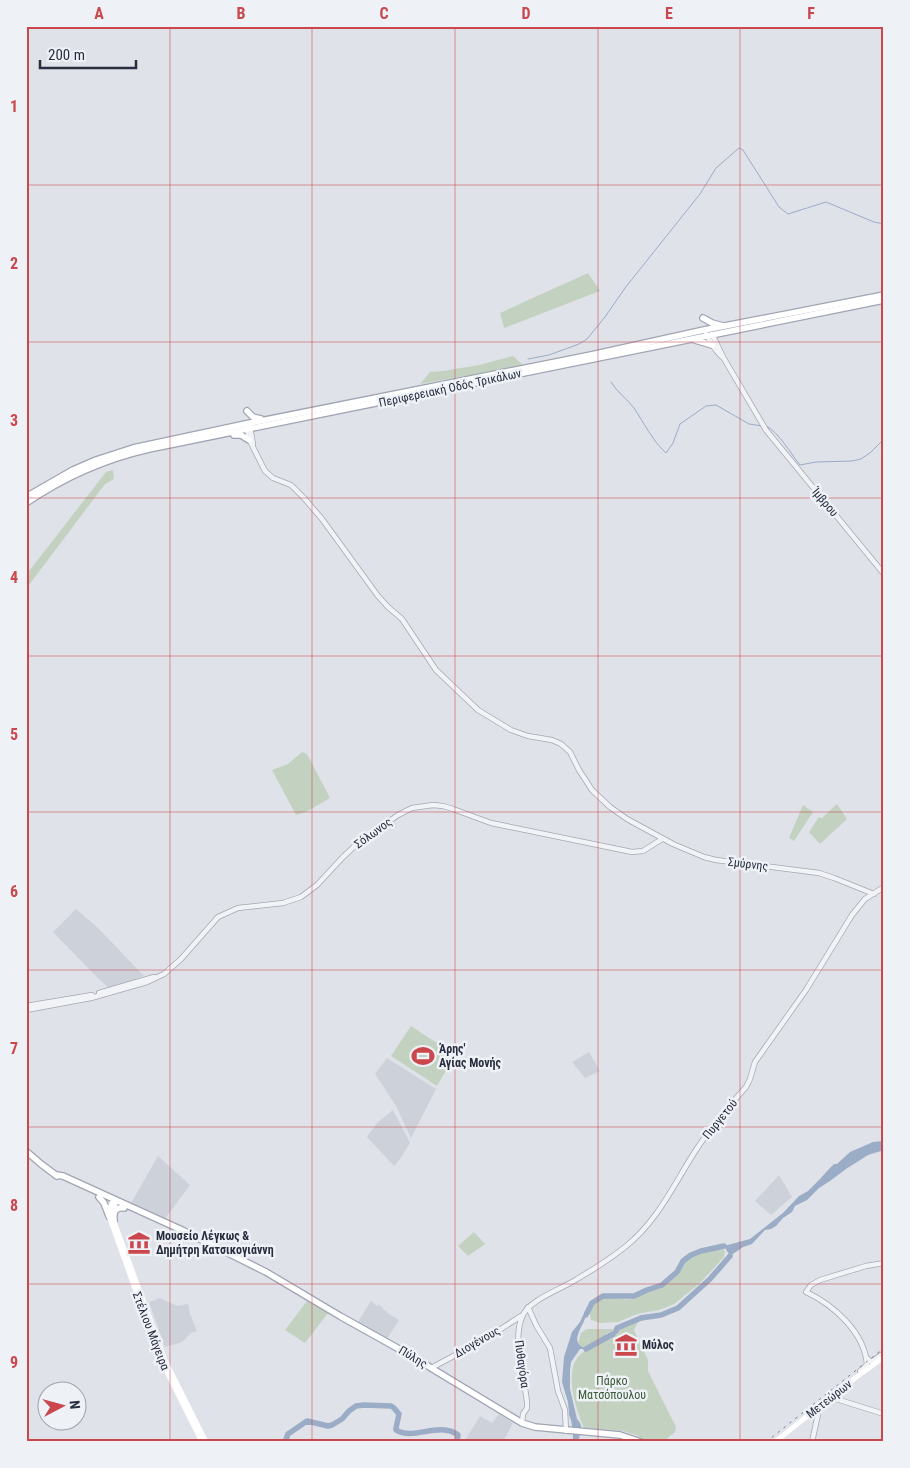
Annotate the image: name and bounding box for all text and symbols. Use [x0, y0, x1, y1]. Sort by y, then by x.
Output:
text: A [94, 4, 104, 23]
text: B [237, 4, 246, 23]
text: C [379, 4, 389, 23]
text: D [521, 4, 531, 23]
text: E [665, 4, 673, 23]
text: F [807, 4, 815, 23]
scale bar [40, 38, 136, 70]
text: 200 m [48, 46, 85, 64]
text: 1 [10, 97, 18, 116]
text: 2 [10, 254, 18, 273]
street label: Περιφερειακή Οδός Τρικάλων [378, 366, 522, 410]
text: 3 [10, 411, 18, 430]
street label: Ίμβρου [808, 484, 841, 520]
text: 4 [10, 568, 18, 587]
text: 5 [10, 725, 18, 744]
street label: Σόλωνος [351, 814, 395, 851]
street label: Σμύρνης [727, 855, 769, 873]
text: 6 [10, 882, 18, 901]
text: 7 [10, 1039, 18, 1058]
place label: Άρης' Αγίας Μονής [439, 1042, 501, 1070]
sports icon: Άρης' Αγίας Μονής [410, 1043, 436, 1069]
street label: Πυργετού [700, 1096, 740, 1142]
text: 8 [10, 1196, 18, 1215]
place label: Μουσείο Λέγκως & Δημήτρη Κατσικογιάννη [156, 1229, 274, 1257]
museum icon: Μουσείο Λέγκως & Δημήτρη Κατσικογιάννη [126, 1230, 152, 1256]
street label: Στέλιου Μάγειρα [130, 1290, 172, 1372]
street label: Διογένους [452, 1323, 503, 1361]
museum icon: Μύλος [613, 1332, 639, 1358]
place label: Μύλος [642, 1338, 675, 1352]
street label: Πυθαγόρα [512, 1339, 532, 1389]
street label: Πύλης [396, 1343, 430, 1371]
text: 9 [10, 1353, 18, 1372]
park label: Πάρκο Ματσόπουλου [578, 1374, 646, 1402]
street label: Μετεώρων [803, 1377, 855, 1421]
north arrow [38, 1380, 88, 1430]
text: N [67, 1400, 83, 1410]

